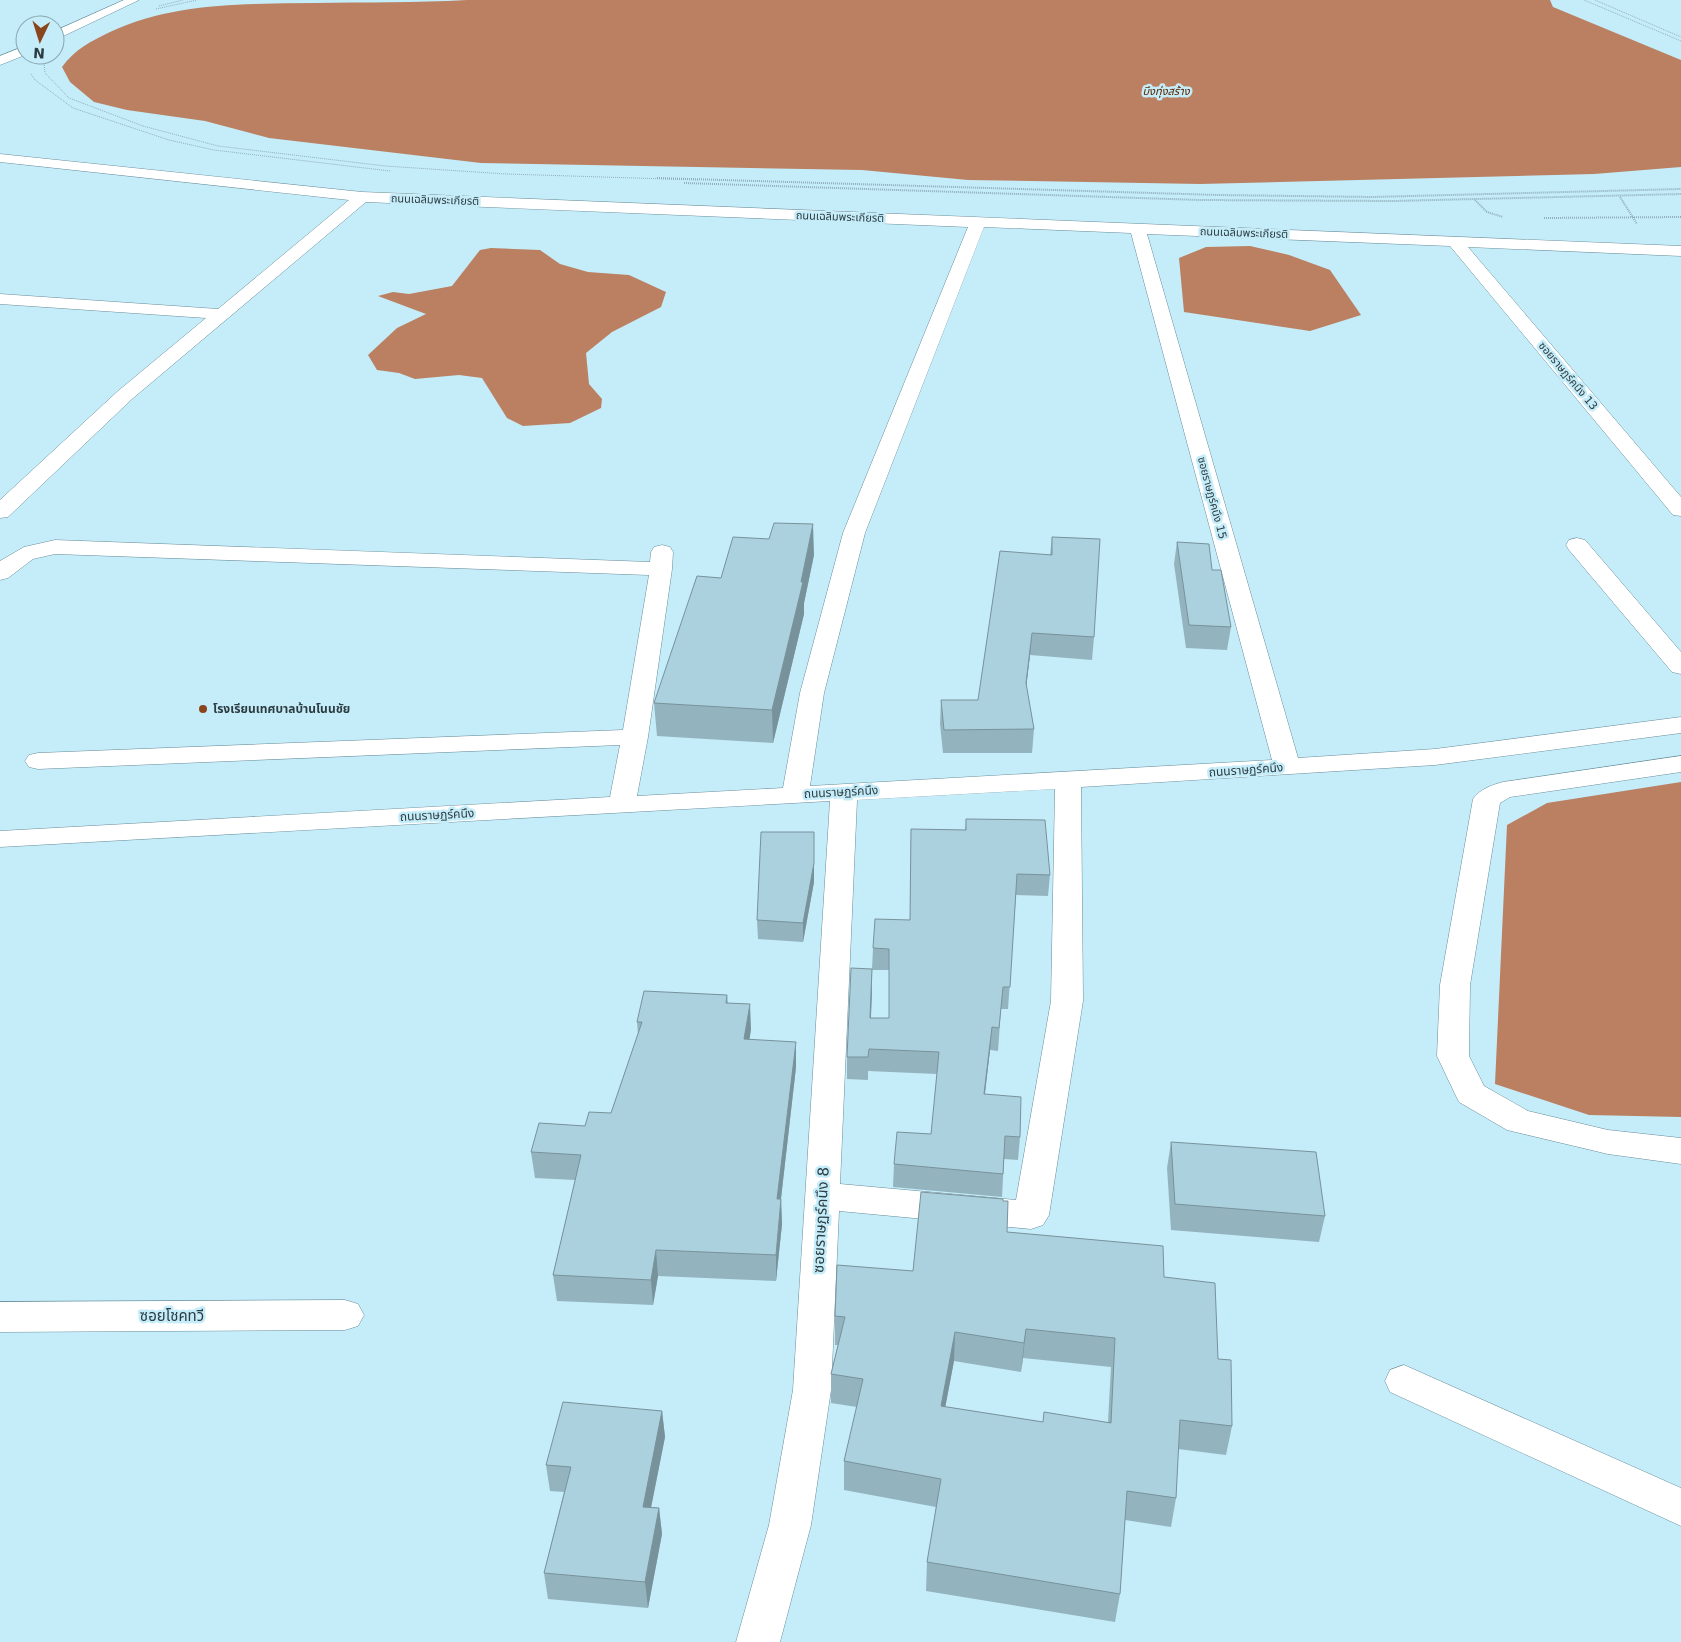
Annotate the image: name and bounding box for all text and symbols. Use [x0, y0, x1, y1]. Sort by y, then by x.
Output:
north arrow [15, 15, 65, 65]
text: N [33, 45, 45, 61]
water label: บึงทุ่งสร้าง [1142, 85, 1191, 98]
street label: ถนนเฉลิมพระเกียรติ [391, 192, 479, 208]
street label: ถนนเฉลิมพระเกียรติ [796, 209, 884, 225]
street label: ถนนเฉลิมพระเกียรติ [1200, 225, 1288, 241]
street label: ซอยราษฏร์คนึง 13 [1536, 339, 1600, 413]
street label: ซอยราษฏร์คนึง 15 [1195, 455, 1229, 541]
place label: โรงเรียนเทศบาลบ้านโนนชัย [213, 702, 350, 716]
marker: โรงเรียนเทศบาลบ้านโนนชัย [197, 703, 209, 715]
street label: ถนนราษฏร์คนึง [1208, 760, 1284, 780]
street label: ถนนราษฏร์คนึง [803, 783, 879, 801]
street label: ถนนราษฏร์คนึง [399, 806, 475, 824]
street label: ซอยราษฏร์คนึง 8 [809, 1167, 833, 1273]
street label: ซอยโชคทวี [140, 1307, 204, 1325]

